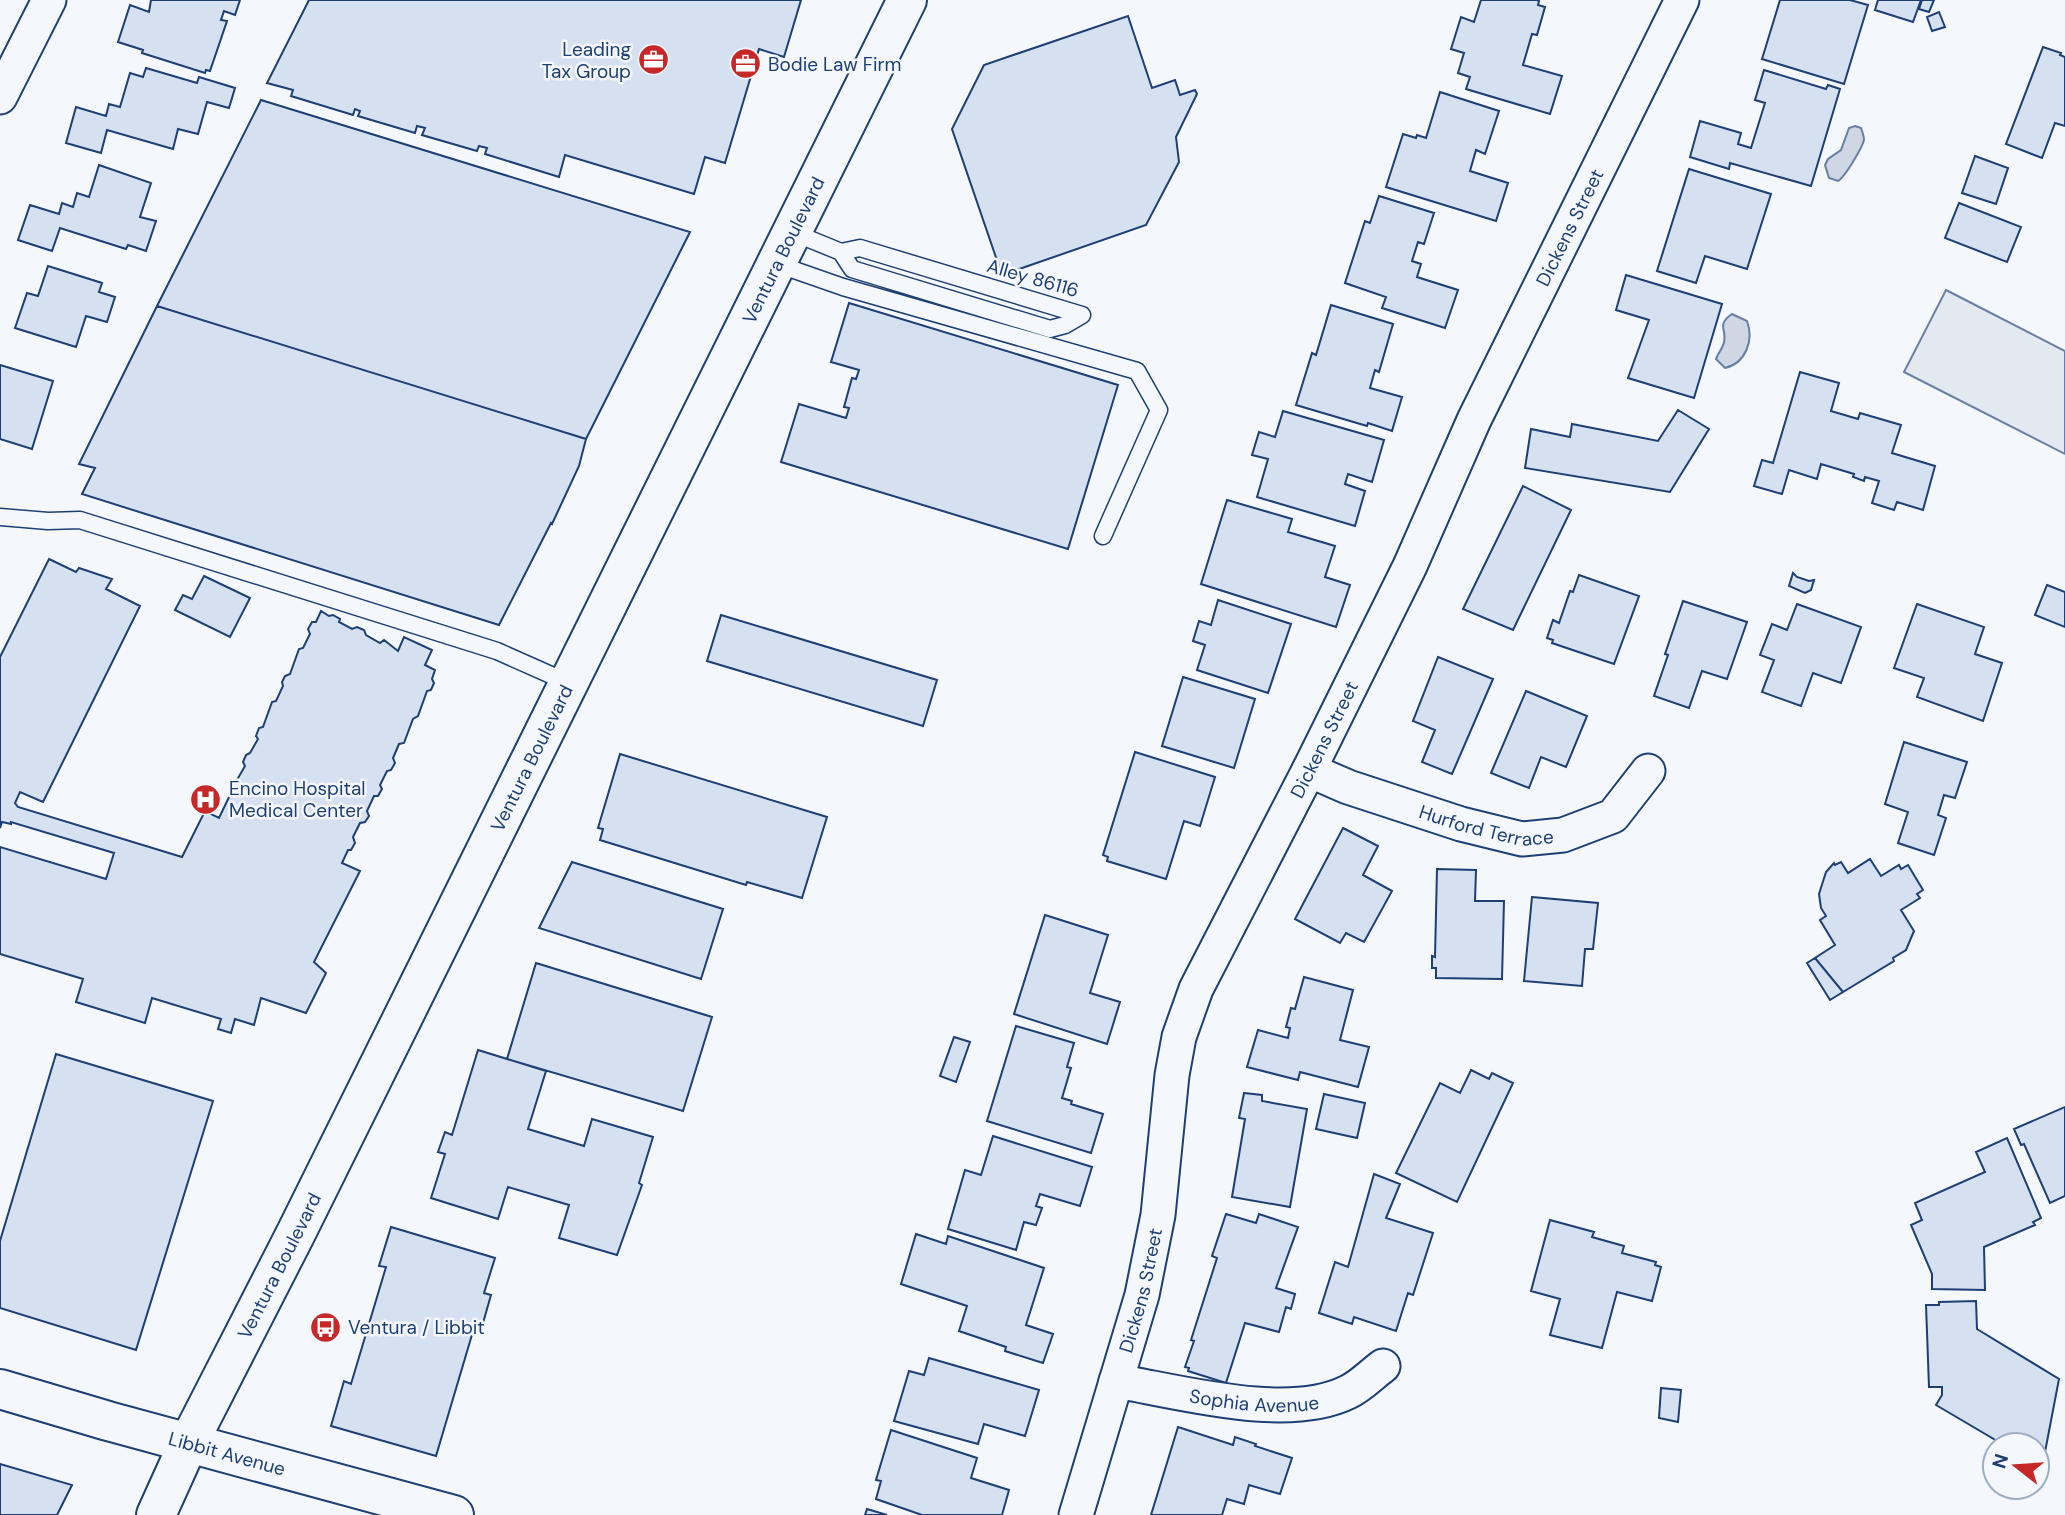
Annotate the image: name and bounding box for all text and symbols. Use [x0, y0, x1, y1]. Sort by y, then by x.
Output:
place label: Leading Tax Group [542, 37, 631, 84]
office icon: Leading Tax Group [637, 43, 671, 77]
office icon: Bodie Law Firm [728, 47, 762, 81]
place label: Bodie Law Firm [768, 52, 901, 77]
street label: Dickens Street [1530, 165, 1609, 290]
street label: Ventura Boulevard [736, 172, 830, 328]
street label: Alley 86116 [984, 253, 1082, 303]
street label: Dickens Street [1284, 677, 1364, 802]
street label: Ventura Boulevard [484, 680, 578, 836]
place label: Encino Hospital Medical Center [229, 776, 366, 823]
hospital icon: Encino Hospital Medical Center [189, 782, 223, 816]
street label: Hurford Terrace [1416, 799, 1555, 851]
street label: Ventura Boulevard [231, 1188, 327, 1343]
street label: Dickens Street [1113, 1226, 1168, 1356]
bus stop icon: Ventura / Libbit [308, 1310, 342, 1344]
place label: Ventura / Libbit [348, 1315, 485, 1340]
street label: Sophia Avenue [1188, 1383, 1321, 1417]
street label: Libbit Avenue [166, 1426, 288, 1481]
north arrow [1981, 1431, 2051, 1501]
text: N [1986, 1451, 2014, 1471]

